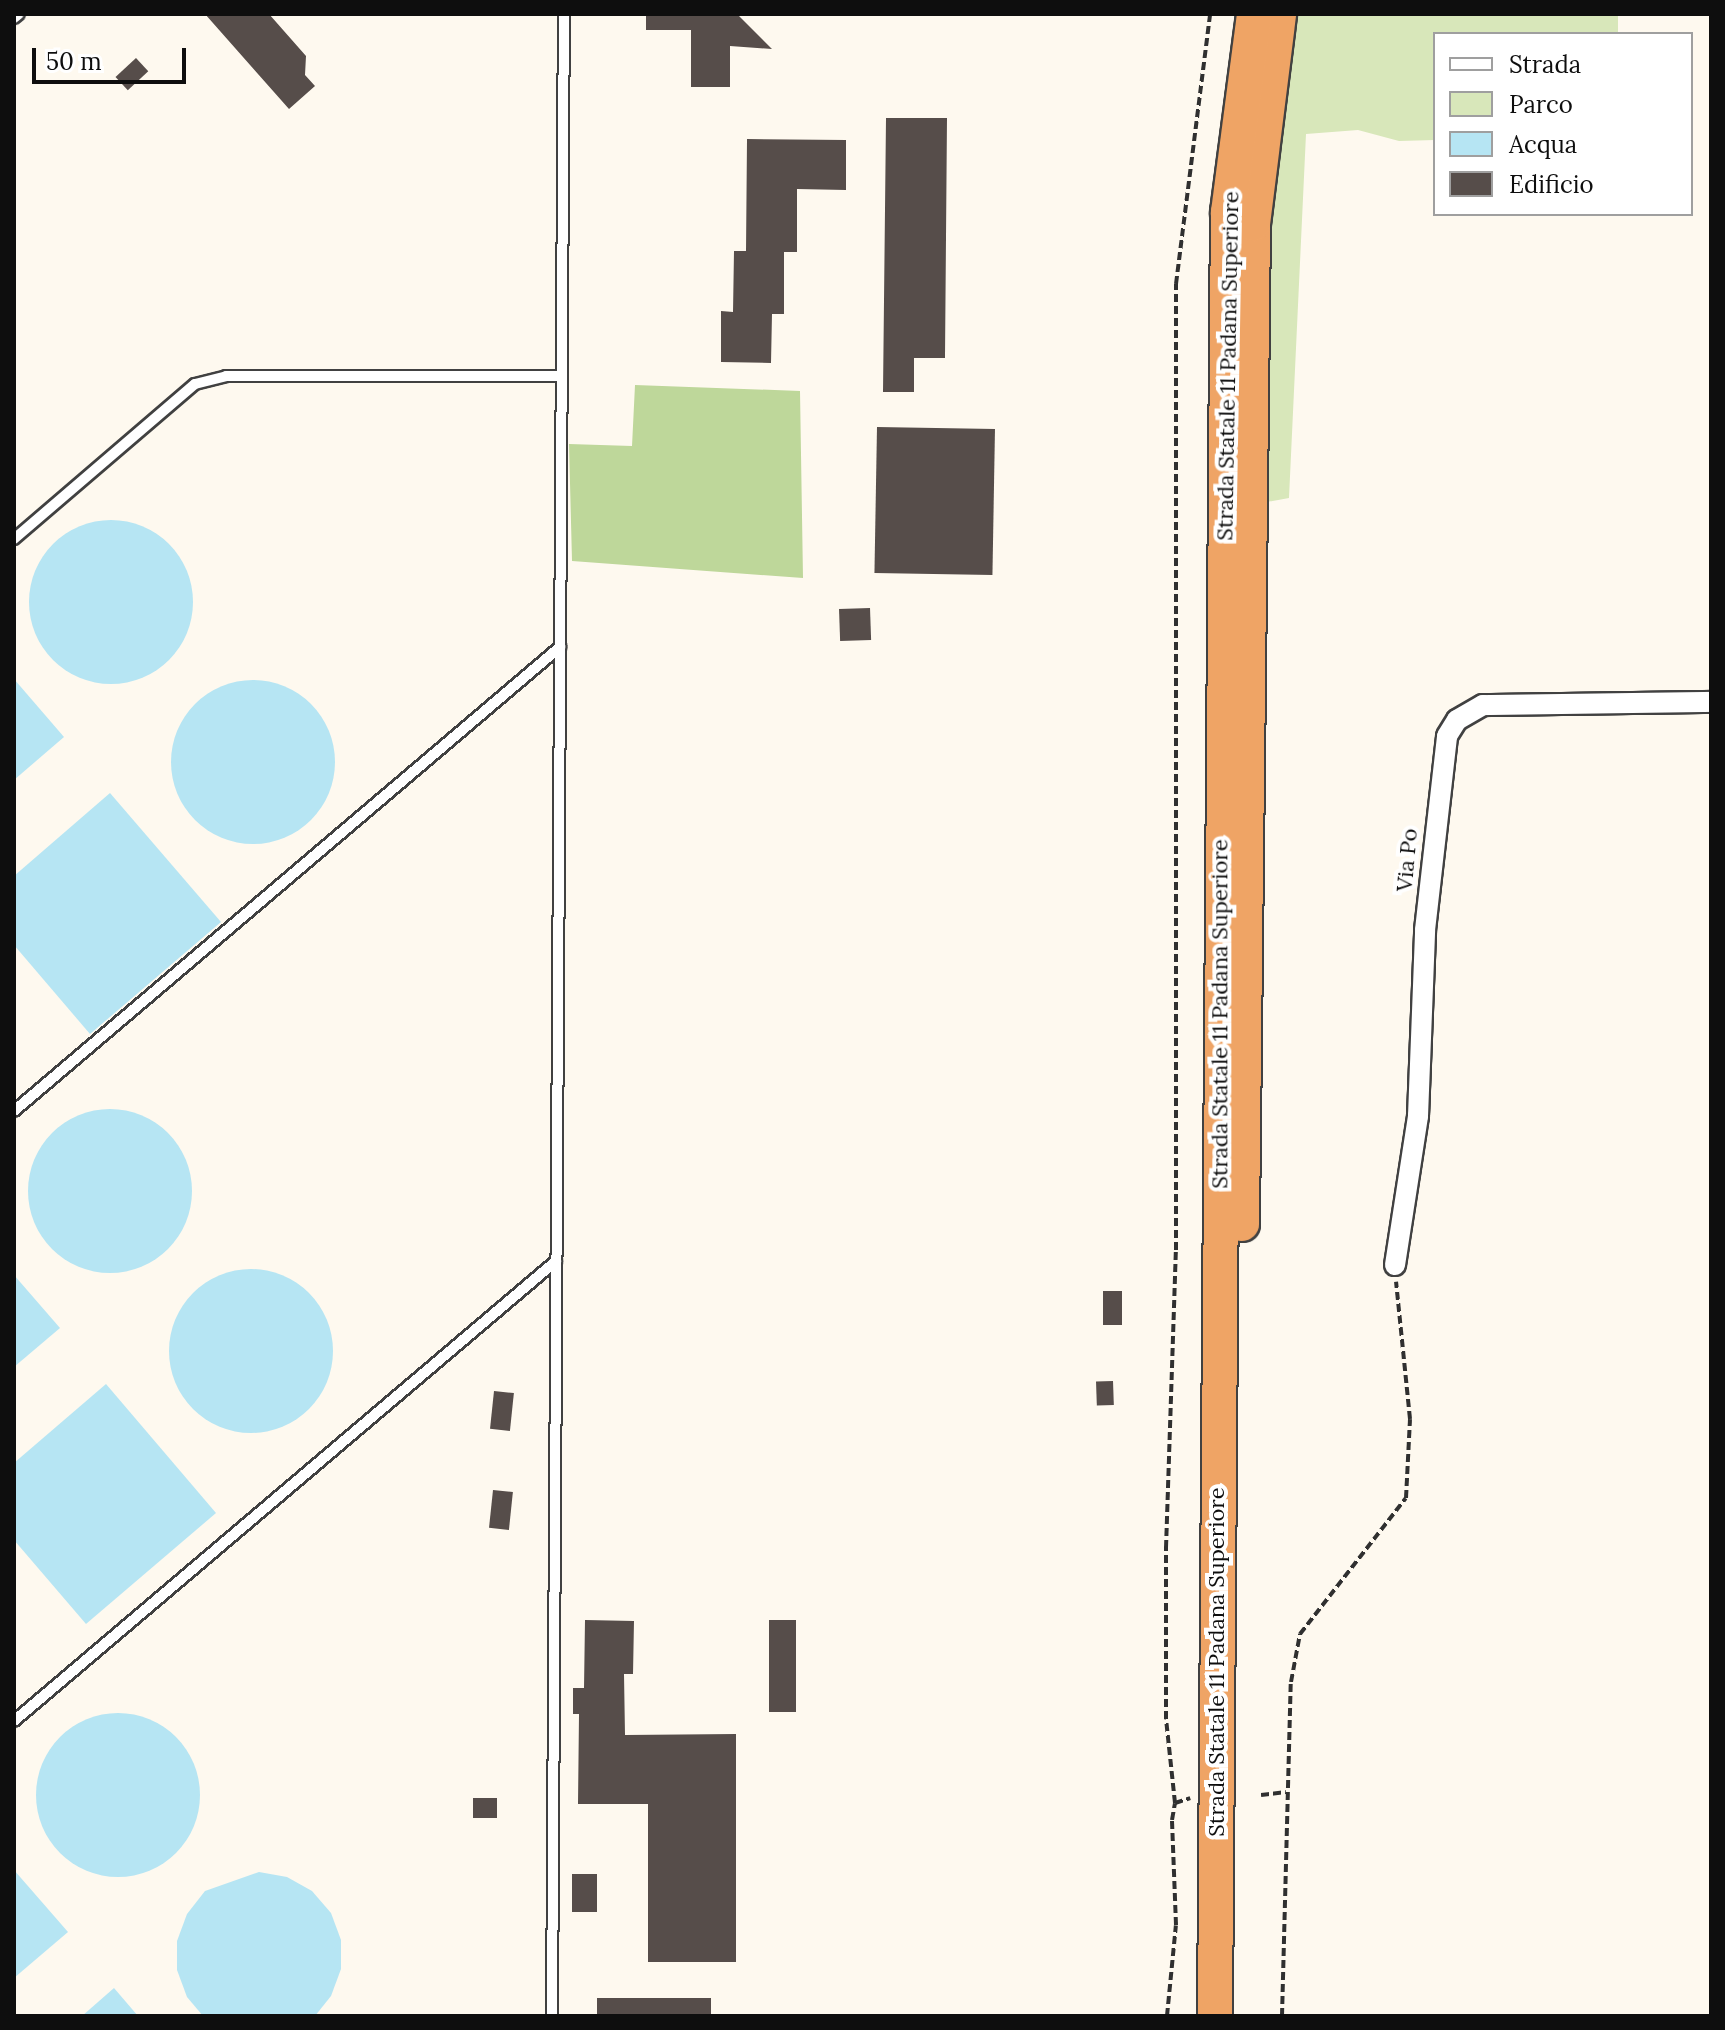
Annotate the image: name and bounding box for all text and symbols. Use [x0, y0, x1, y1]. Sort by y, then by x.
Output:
scale bar [36, 32, 190, 82]
legend [1433, 32, 1693, 216]
text: 50 m [46, 46, 102, 77]
text: Strada [1509, 49, 1581, 80]
text: Parco [1509, 89, 1573, 120]
text: Acqua [1509, 129, 1577, 160]
text: Edificio [1509, 169, 1594, 200]
street label: Strada Statale 11 Padana Superiore [1212, 191, 1244, 541]
street label: Via Po [1391, 827, 1423, 893]
street label: Strada Statale 11 Padana Superiore [1207, 839, 1233, 1189]
street label: Strada Statale 11 Padana Superiore [1204, 1487, 1230, 1837]

